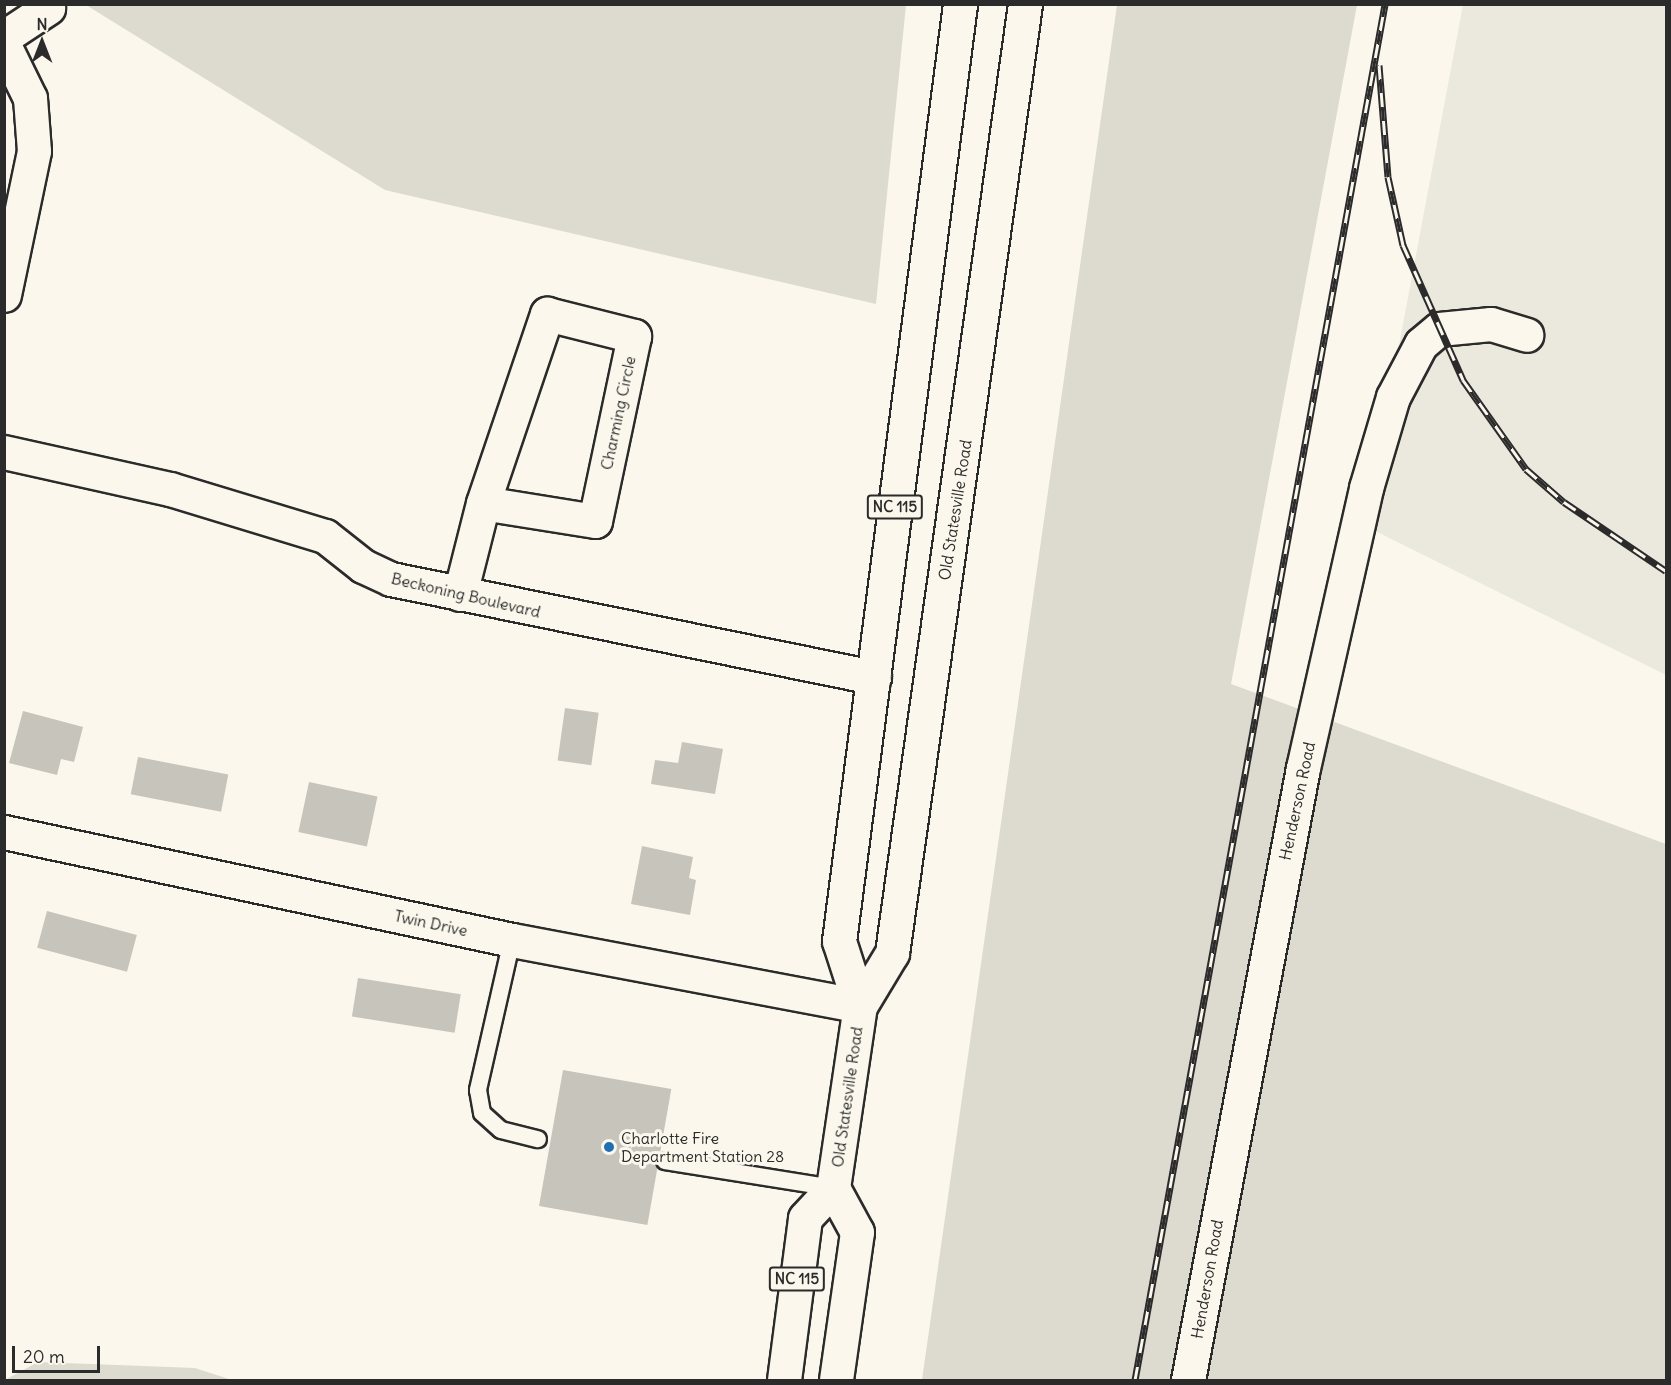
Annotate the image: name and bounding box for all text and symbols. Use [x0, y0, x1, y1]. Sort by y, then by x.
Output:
north arrow [12, 12, 72, 72]
text: N [36, 14, 48, 34]
street label: Charming Circle [597, 354, 639, 472]
street label: Old Statesville Road [934, 438, 976, 582]
road number: NC 115 [866, 495, 924, 519]
street label: Beckoning Boulevard [389, 568, 543, 622]
street label: Henderson Road [1275, 740, 1319, 862]
street label: Twin Drive [393, 906, 469, 940]
street label: Old Statesville Road [828, 1025, 866, 1169]
place label: Charlotte Fire Department Station 28 [621, 1128, 784, 1166]
marker: Charlotte Fire Department Station 28 [602, 1140, 616, 1154]
street label: Henderson Road [1187, 1218, 1227, 1340]
road number: NC 115 [768, 1267, 826, 1291]
scale bar [15, 1334, 104, 1372]
text: 20 m [23, 1345, 65, 1368]

